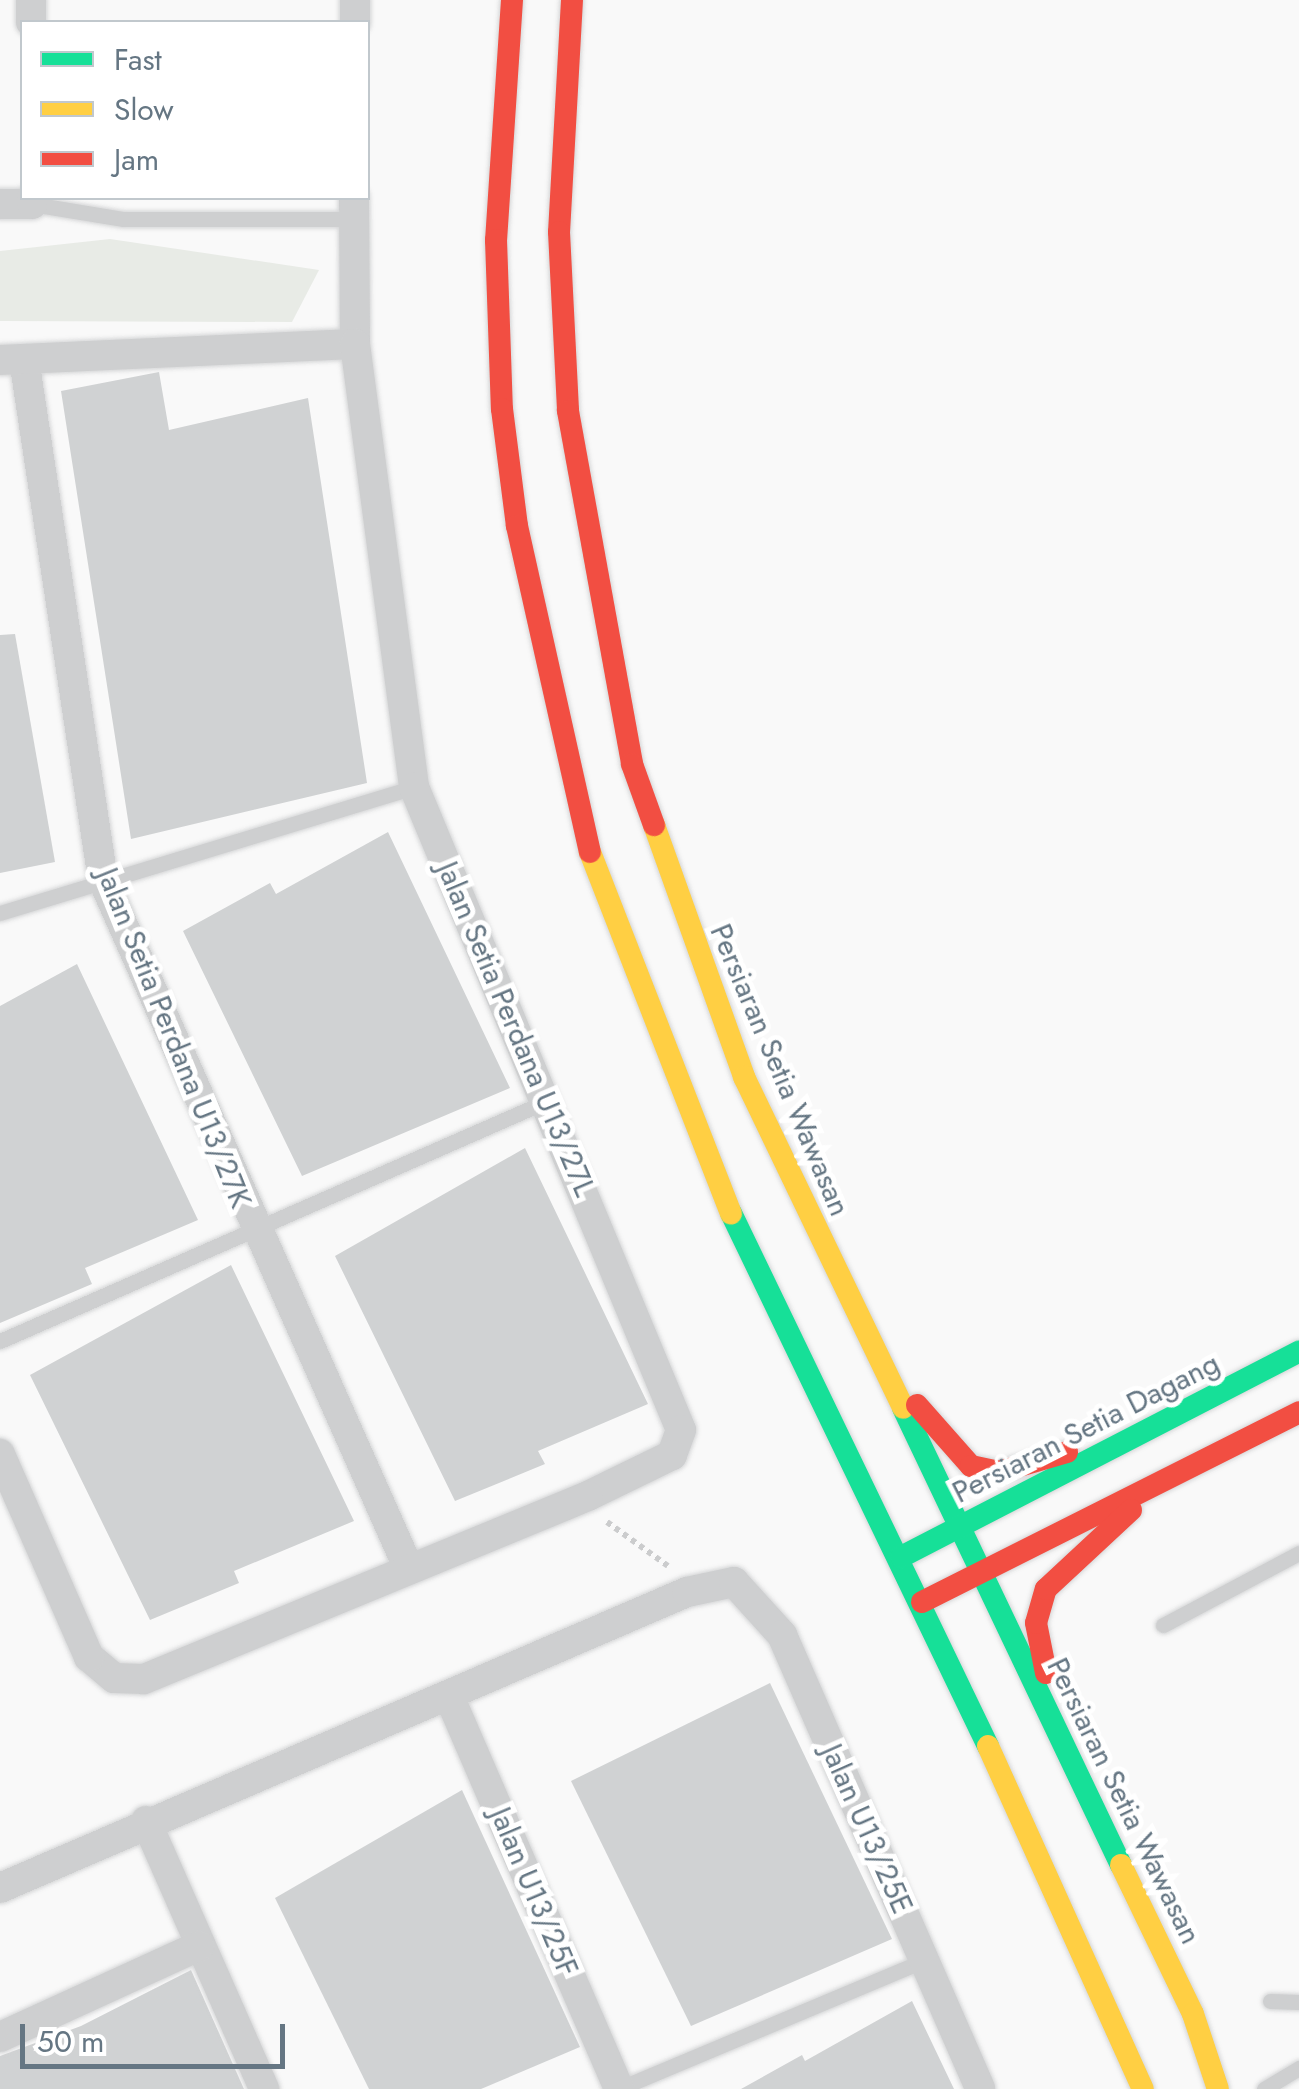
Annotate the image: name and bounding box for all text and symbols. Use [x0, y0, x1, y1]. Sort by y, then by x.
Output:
legend [20, 20, 370, 200]
text: Fast [114, 38, 162, 81]
text: Slow [114, 88, 174, 131]
text: Jam [114, 138, 159, 181]
street label: Jalan Setia Perdana U13/27L [429, 856, 603, 1202]
street label: Jalan Setia Perdana U13/27K [89, 863, 259, 1213]
street label: Persiaran Setia Wawasan [702, 919, 858, 1221]
street label: Persiaran Setia Dagang [947, 1345, 1225, 1511]
street label: Persiaran Setia Wawasan [1039, 1652, 1209, 1950]
street label: Jalan U13/25E [814, 1739, 920, 1919]
street label: Jalan U13/25F [482, 1802, 586, 1982]
scale bar [25, 2004, 290, 2066]
text: 50 m [37, 2020, 104, 2063]

